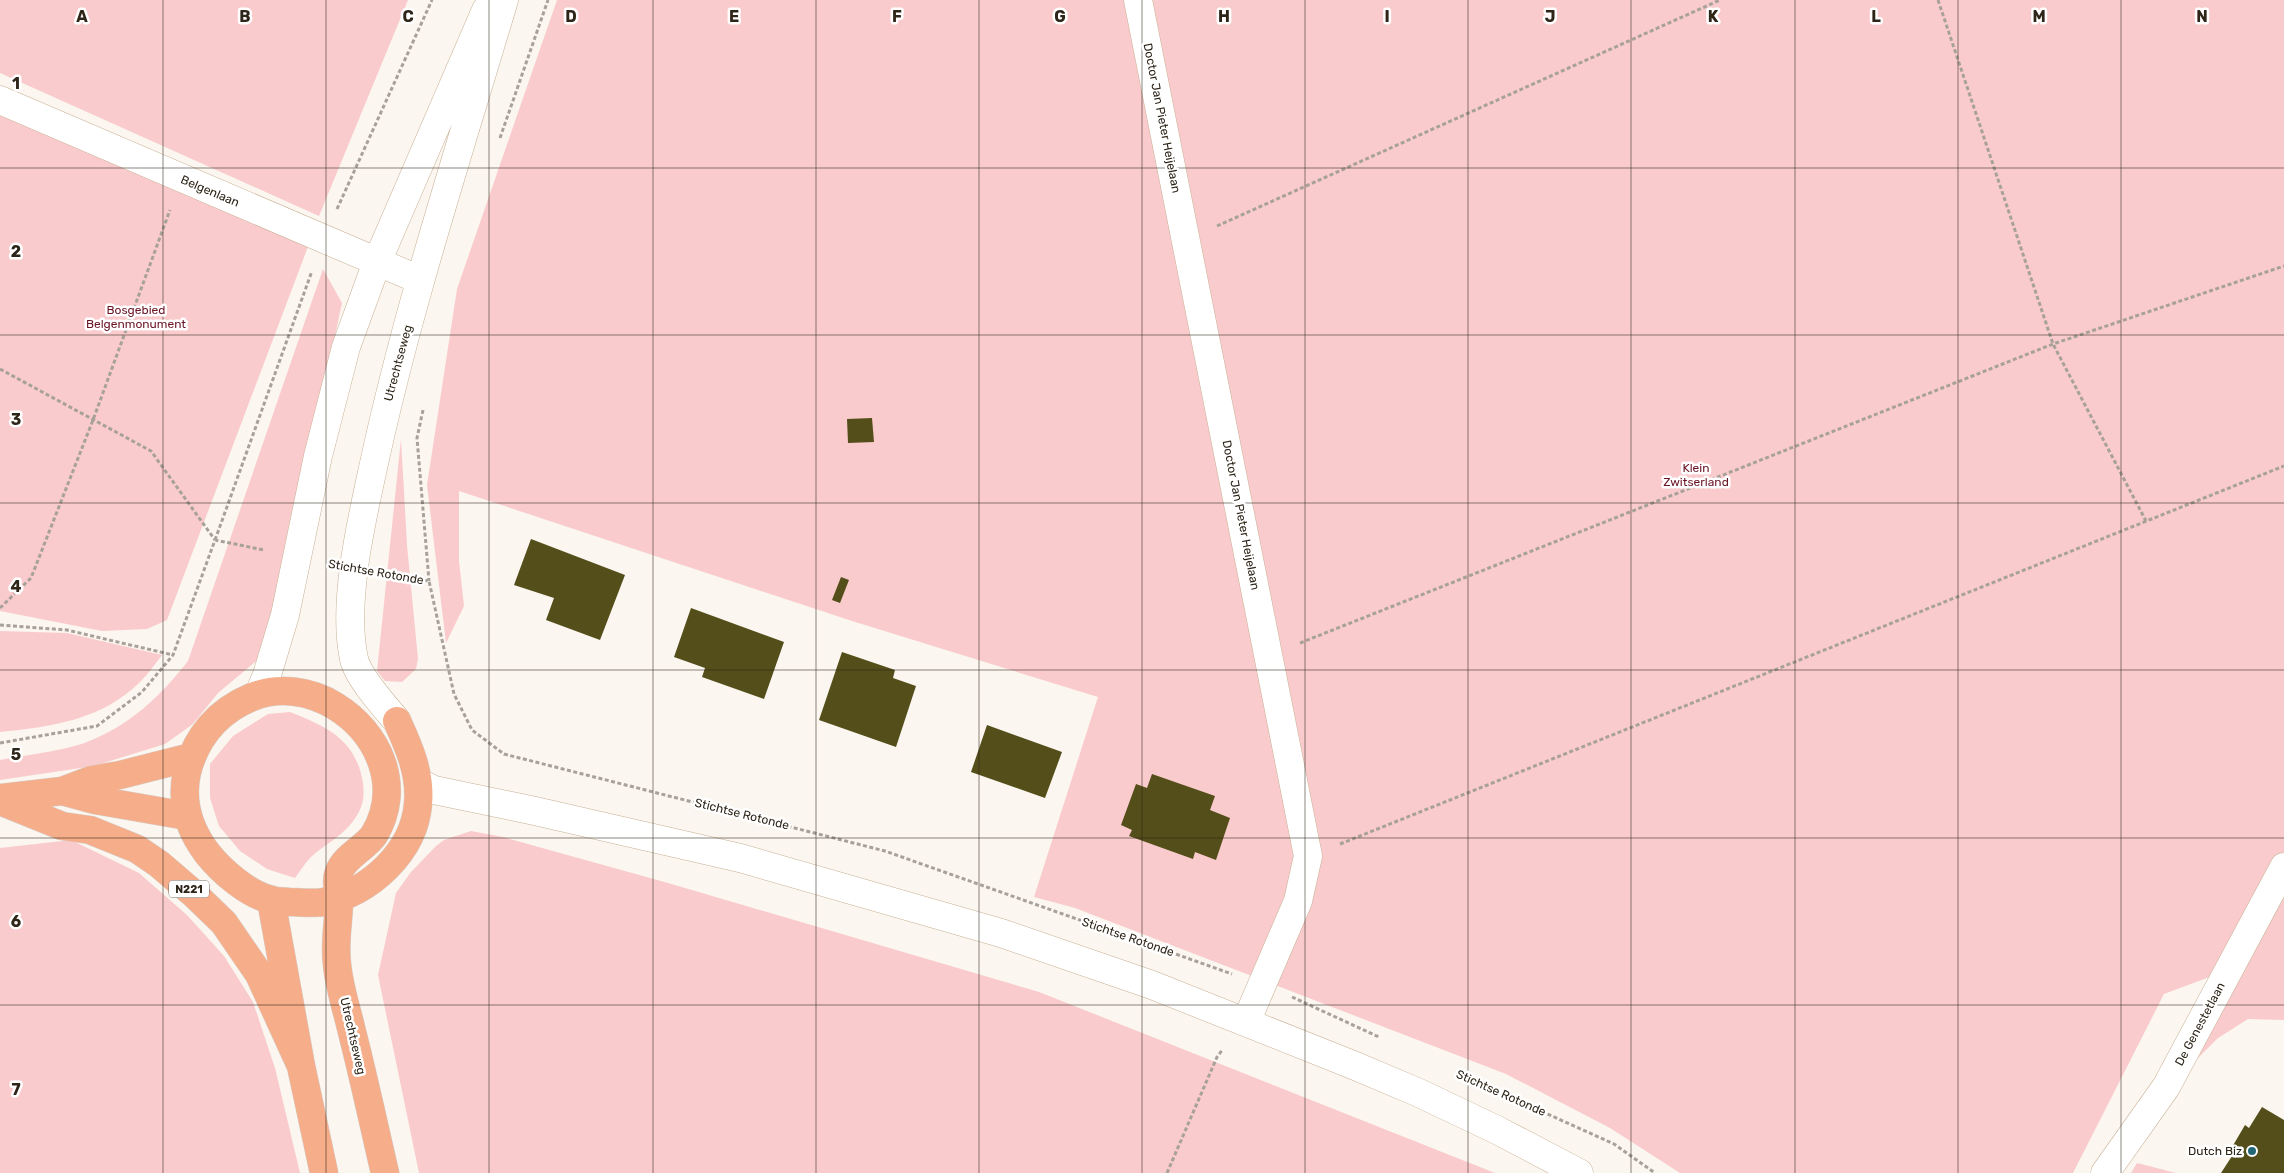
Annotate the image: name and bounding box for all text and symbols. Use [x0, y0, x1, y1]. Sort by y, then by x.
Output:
text: A [76, 7, 88, 26]
text: B [239, 7, 251, 26]
text: C [402, 7, 414, 26]
text: D [565, 7, 577, 26]
text: E [729, 7, 739, 26]
text: F [892, 7, 902, 26]
text: G [1054, 7, 1066, 26]
text: H [1218, 7, 1230, 26]
text: I [1384, 7, 1390, 26]
text: J [1545, 7, 1555, 26]
text: K [1708, 7, 1719, 26]
text: L [1871, 7, 1881, 26]
text: M [2032, 7, 2046, 26]
text: N [2196, 7, 2208, 26]
street label: Doctor Jan Pieter Heijelaan [1141, 42, 1183, 194]
text: 1 [12, 74, 20, 93]
street label: Belgenlaan [179, 172, 241, 210]
text: 2 [11, 242, 21, 261]
park label: Bosgebied Belgenmonument [86, 303, 186, 331]
street label: Utrechtseweg [381, 323, 415, 403]
text: 3 [11, 410, 21, 429]
street label: Doctor Jan Pieter Heijelaan [1220, 439, 1262, 591]
park label: Klein Zwitserland [1663, 461, 1729, 489]
street label: Stichtse Rotonde [327, 557, 425, 587]
text: 4 [11, 577, 22, 596]
text: 5 [11, 745, 21, 764]
street label: Stichtse Rotonde [693, 796, 791, 833]
road number: N221 [169, 881, 209, 898]
text: 6 [11, 912, 21, 931]
street label: Stichtse Rotonde [1080, 915, 1176, 959]
street label: De Genestetlaan [2172, 980, 2228, 1068]
street label: Utrechtseweg [337, 996, 369, 1076]
street label: Stichtse Rotonde [1454, 1067, 1548, 1119]
text: 7 [11, 1080, 21, 1099]
place label: Dutch Biz [2188, 1144, 2242, 1158]
marker: Dutch Biz [2246, 1145, 2258, 1157]

